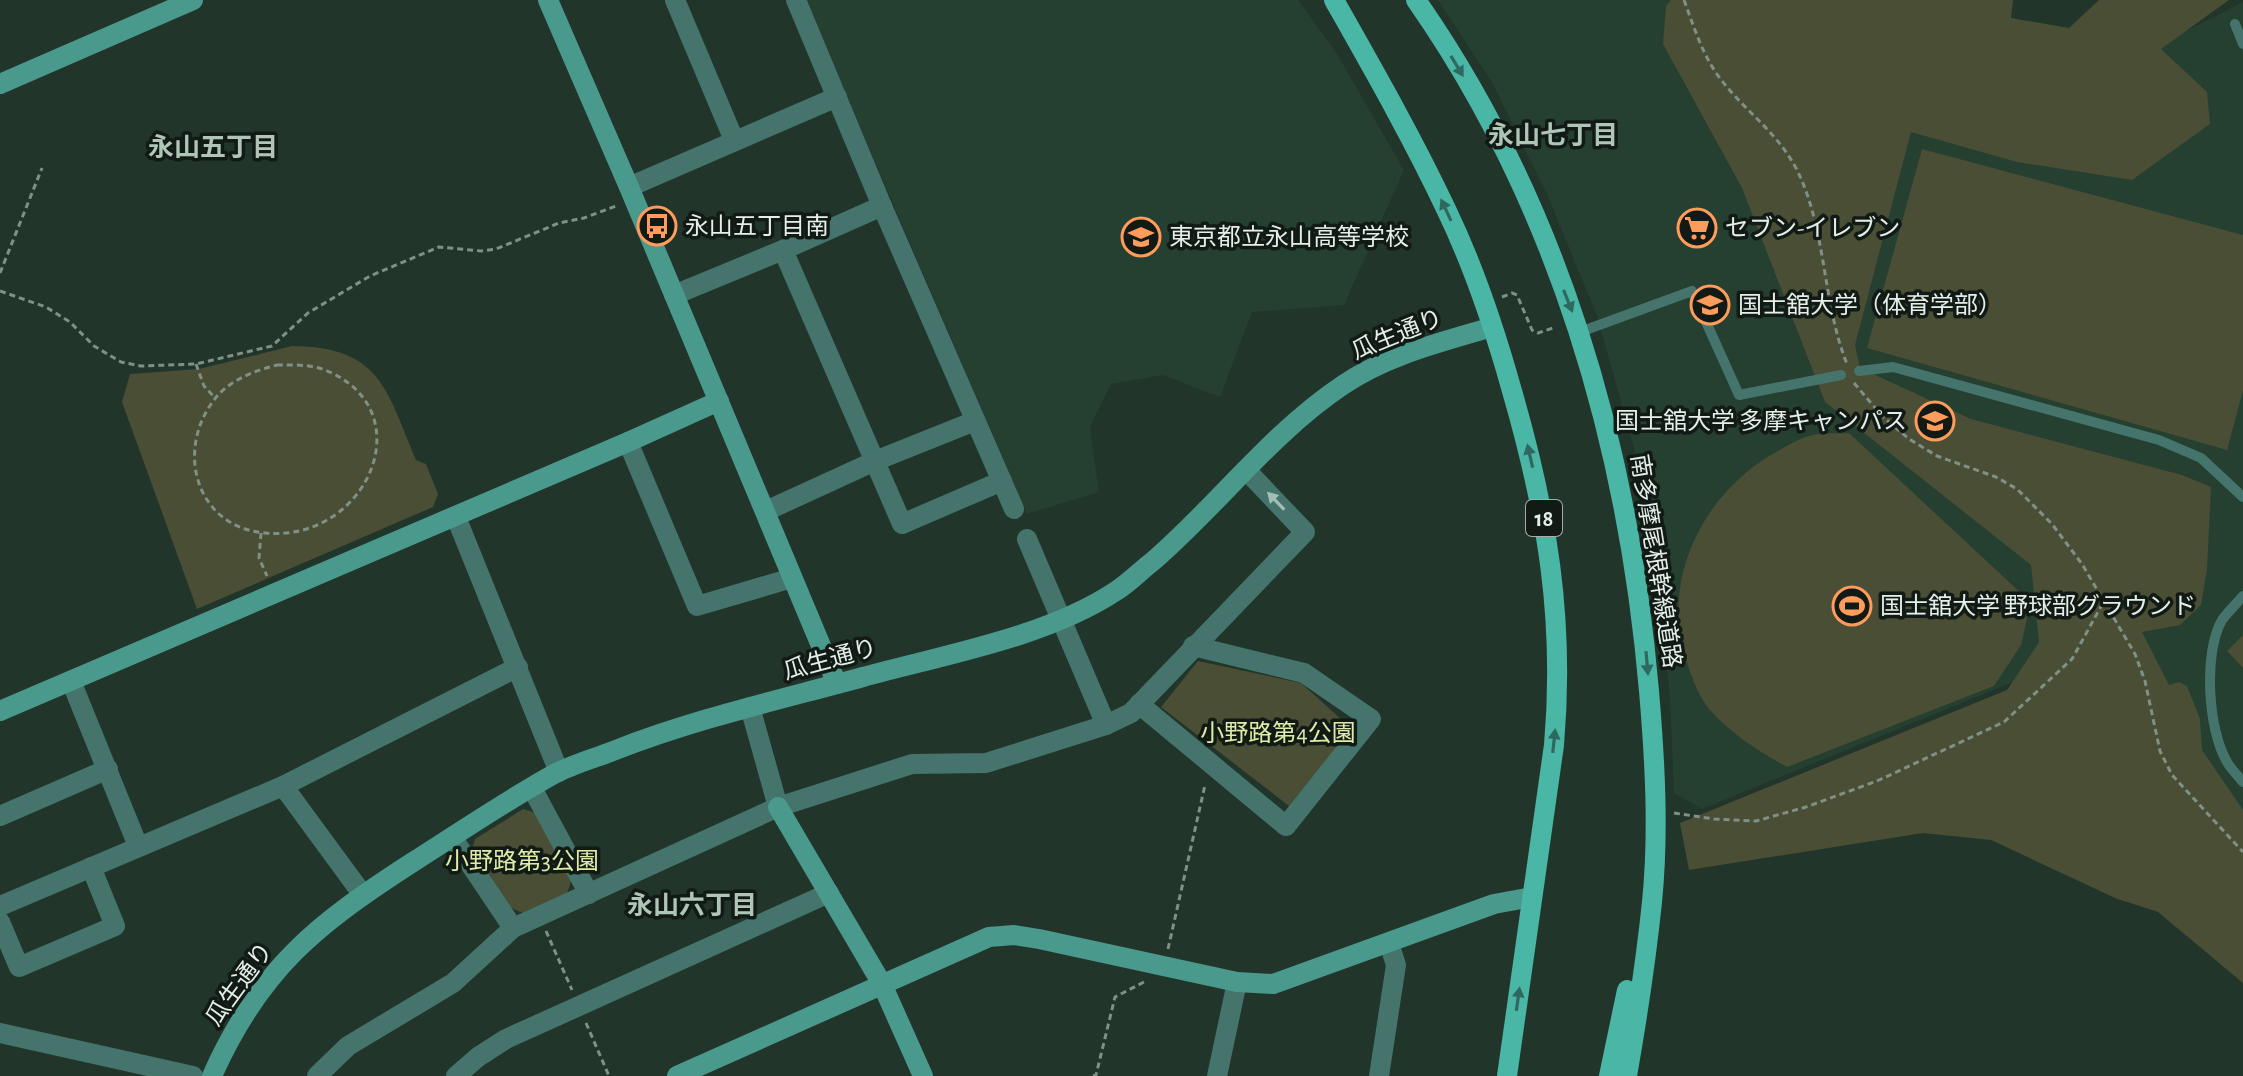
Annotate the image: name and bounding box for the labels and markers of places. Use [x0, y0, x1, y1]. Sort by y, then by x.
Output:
bus stop icon: 永山五丁目南 [636, 205, 678, 247]
supermarket icon: セブン-イレブン [1676, 207, 1718, 249]
place label: 永山五丁目南 [685, 213, 829, 239]
place label: セブン-イレブン [1725, 215, 1900, 241]
school or university icon: 東京都立永山高等学校 [1120, 216, 1162, 258]
place label: 東京都立永山高等学校 [1169, 224, 1409, 250]
school or university icon: 国士舘大学（体育学部） [1689, 284, 1731, 326]
place label: 国士舘大学（体育学部） [1738, 292, 2002, 318]
school or university icon: 国士舘大学 多摩キャンパス [1914, 400, 1956, 442]
place label: 国士舘大学 多摩キャンパス [1615, 408, 1907, 434]
sports icon: 国士舘大学 野球部グラウンド [1831, 585, 1873, 627]
place label: 国士舘大学 野球部グラウンド [1880, 593, 2196, 619]

